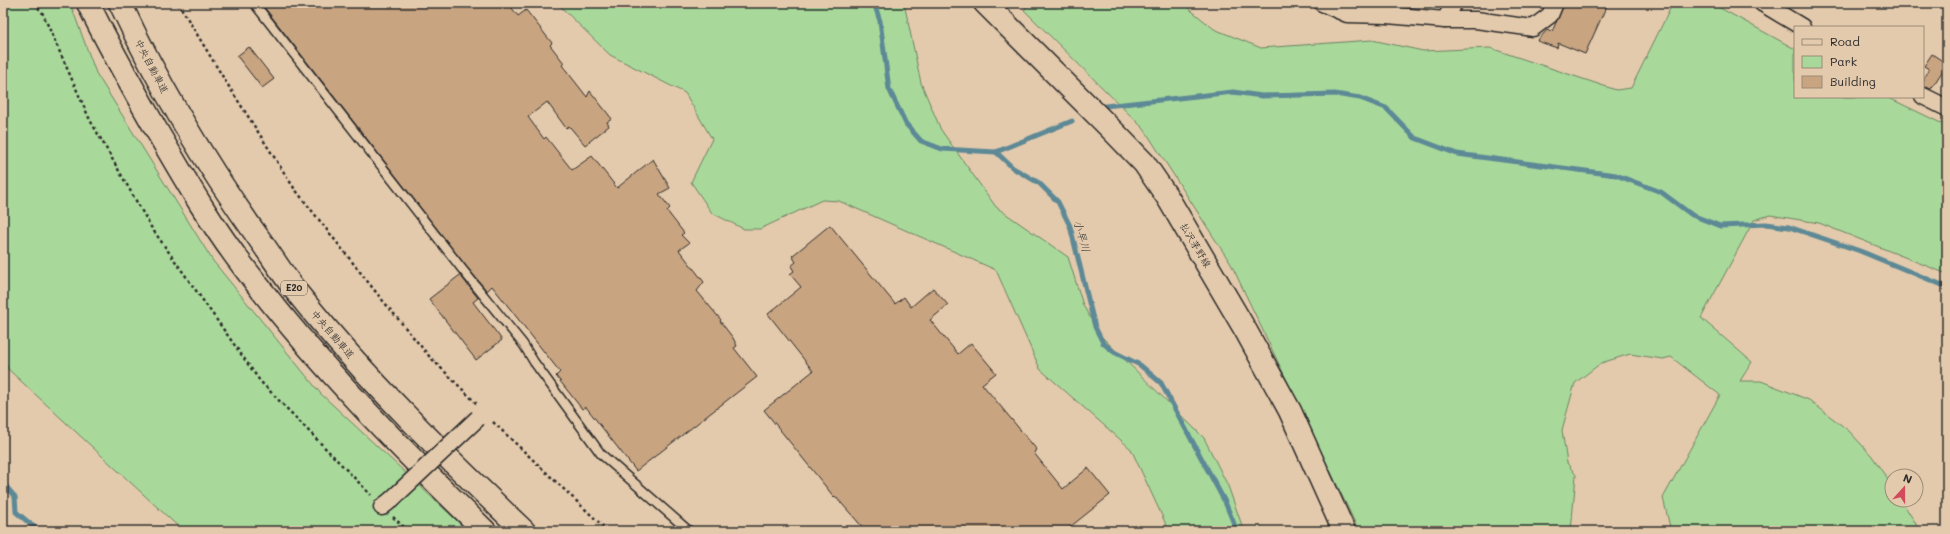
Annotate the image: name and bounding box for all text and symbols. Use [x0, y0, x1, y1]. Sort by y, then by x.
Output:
legend [1794, 26, 1924, 98]
text: Road [1830, 33, 1860, 49]
street label: 中央自動車道 [132, 36, 172, 96]
text: Park [1830, 53, 1857, 69]
text: Building [1830, 73, 1876, 89]
water label: 小早川 [1071, 218, 1094, 254]
street label: 払沢茅野線 [1177, 220, 1215, 270]
road number: E20 [281, 281, 307, 295]
street label: 中央自動車道 [308, 307, 358, 361]
north arrow [1884, 468, 1924, 508]
text: N [1901, 470, 1914, 487]

